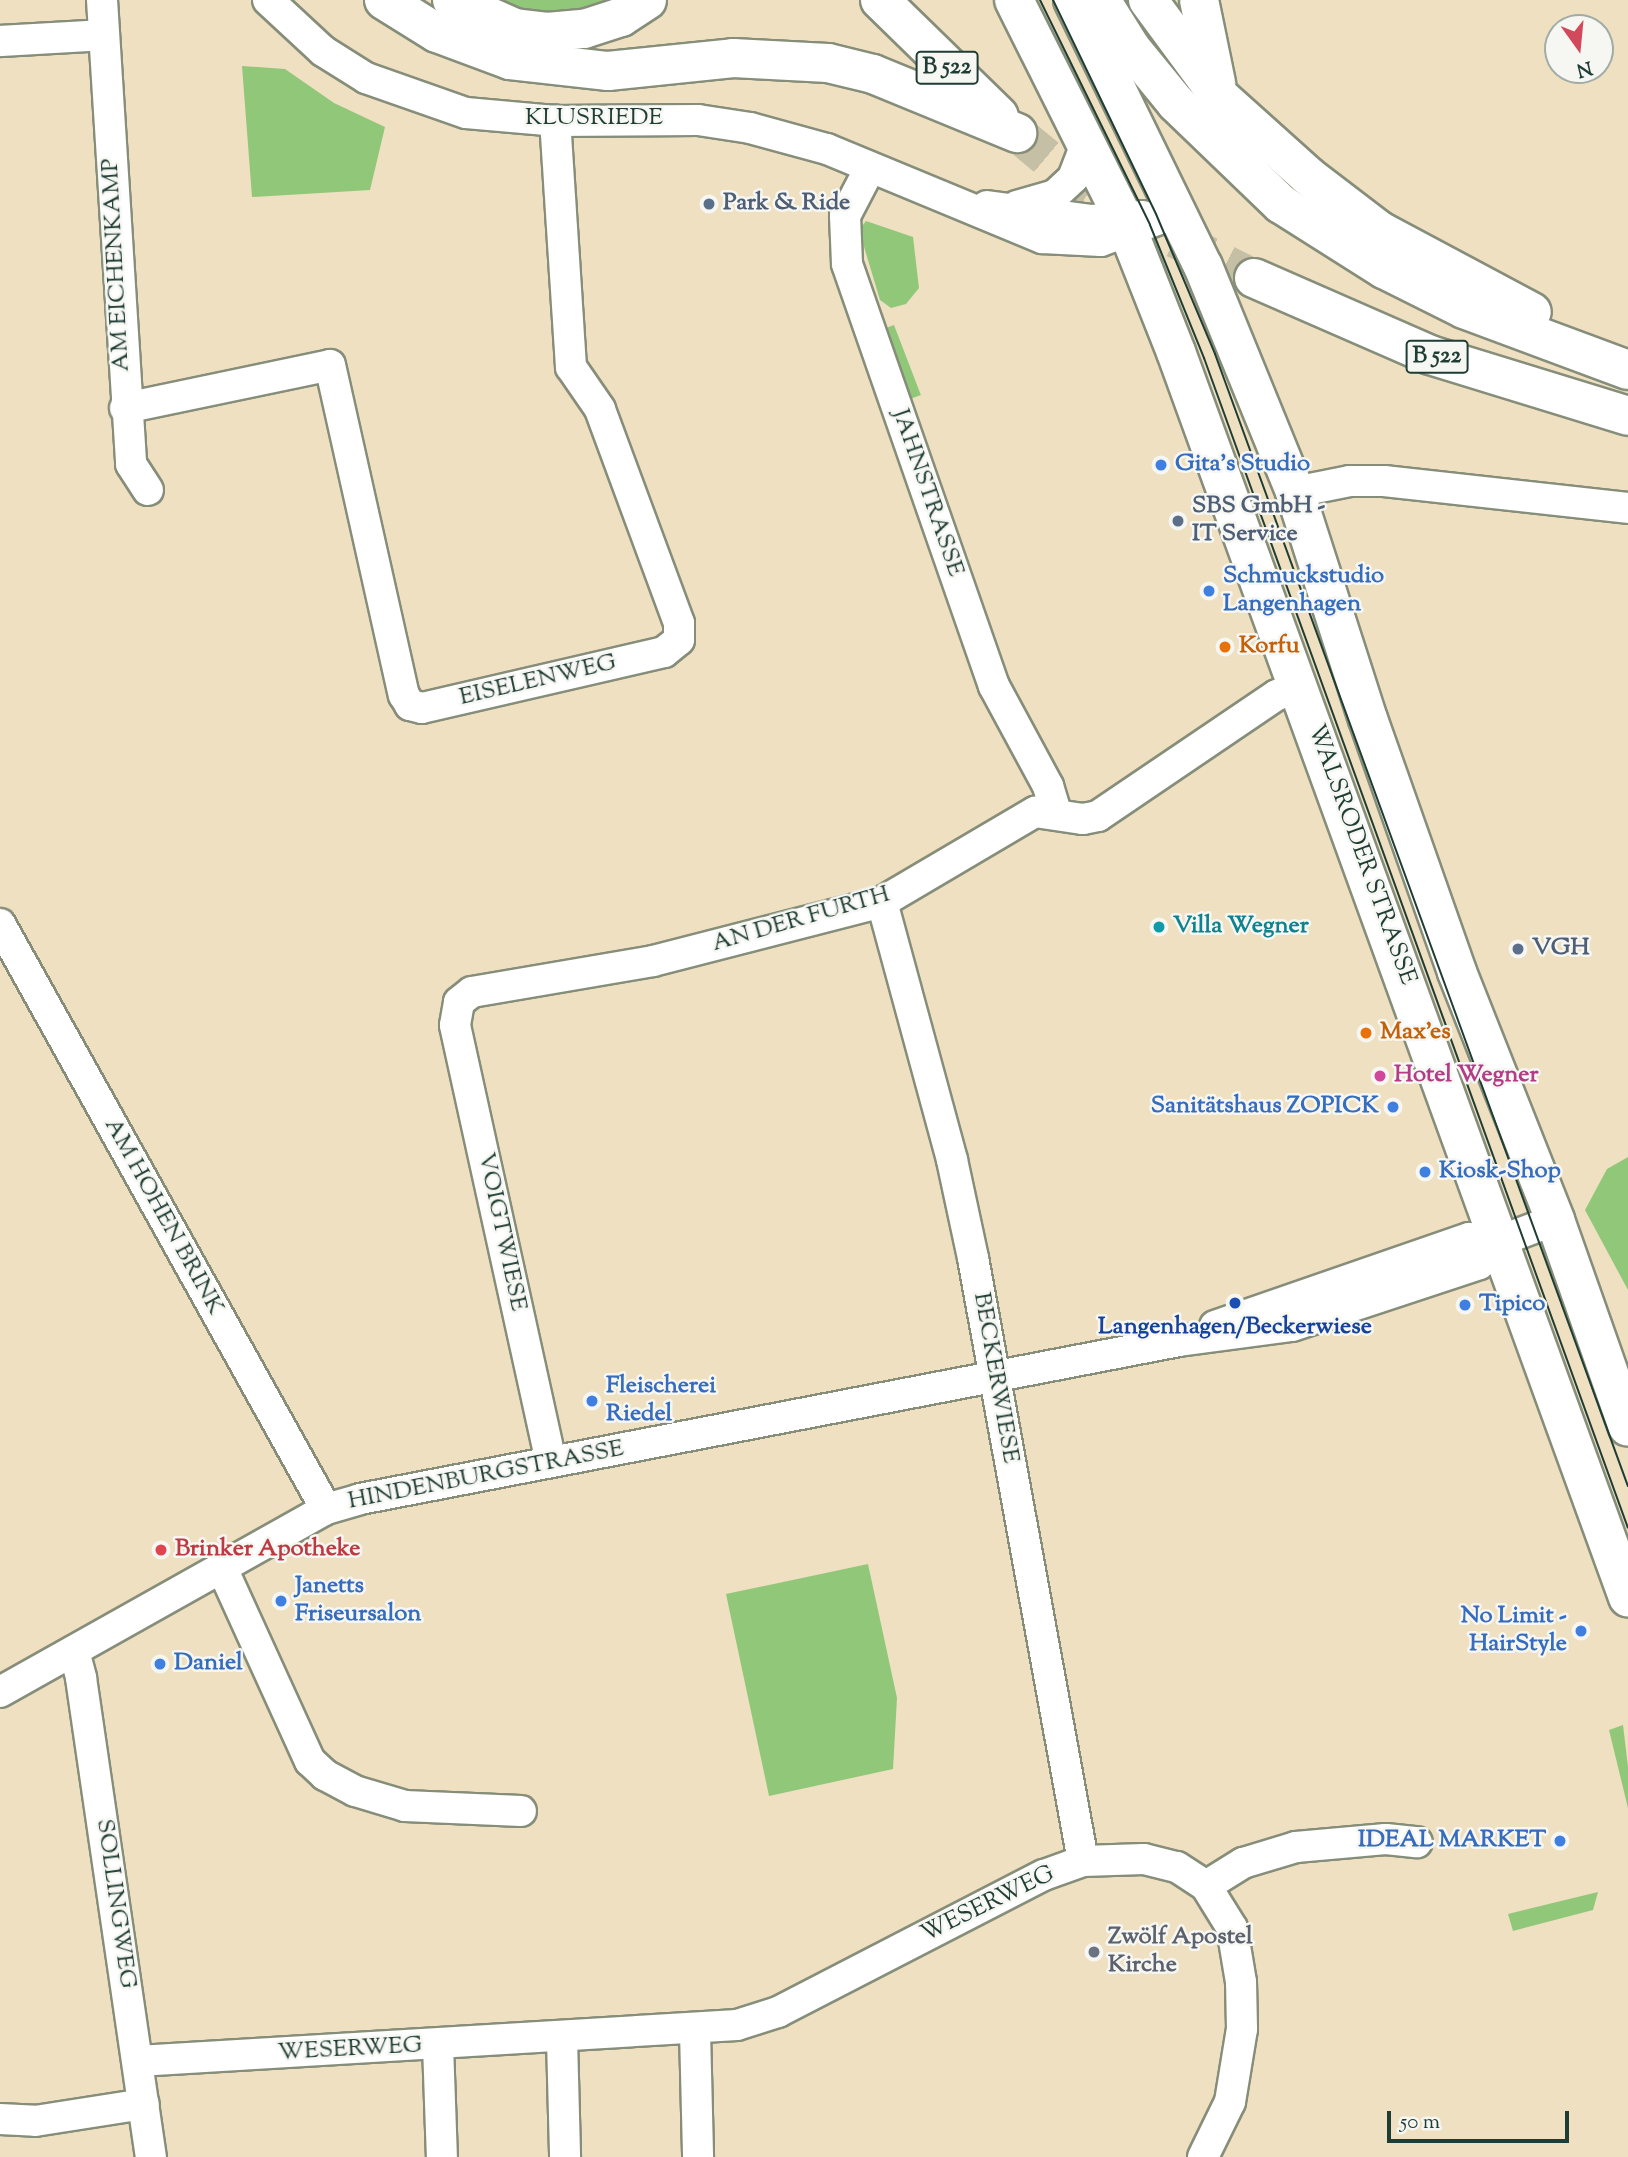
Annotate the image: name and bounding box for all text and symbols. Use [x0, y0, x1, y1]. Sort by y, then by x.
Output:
north arrow [1544, 14, 1614, 84]
road number: B 522 [916, 48, 978, 88]
text: N [1573, 53, 1595, 83]
street label: KLUSRIEDE [525, 105, 663, 133]
street label: AM EICHENKAMP [97, 158, 137, 372]
place label: Park & Ride [723, 190, 850, 218]
marker: Park & Ride [701, 196, 717, 212]
road number: B 522 [1406, 338, 1468, 376]
street label: JAHNSTRASSE [885, 405, 969, 581]
place label: Gita's Studio [1175, 451, 1310, 479]
marker: Gita's Studio [1153, 457, 1169, 473]
place label: SBS GmbH - IT Service [1192, 493, 1325, 549]
marker: SBS GmbH - IT Service [1170, 513, 1186, 529]
place label: Schmuckstudio Langenhagen [1223, 563, 1384, 619]
marker: Schmuckstudio Langenhagen [1201, 583, 1217, 599]
place label: Korfu [1239, 633, 1300, 661]
marker: Korfu [1217, 639, 1233, 655]
street label: EISELENWEG [457, 649, 619, 713]
street label: WALSRODER STRASSE [1300, 721, 1422, 989]
street label: AN DER FURTH [709, 881, 893, 959]
place label: Villa Wegner [1173, 913, 1309, 941]
marker: Villa Wegner [1151, 919, 1167, 935]
place label: VGH [1532, 935, 1589, 963]
marker: VGH [1510, 941, 1526, 957]
place label: Max'es [1380, 1019, 1451, 1047]
marker: Max'es [1358, 1025, 1374, 1041]
place label: Hotel Wegner [1394, 1062, 1538, 1090]
marker: Hotel Wegner [1372, 1068, 1388, 1084]
place label: Sanitätshaus ZOPICK [1151, 1093, 1379, 1121]
marker: Sanitätshaus ZOPICK [1385, 1099, 1401, 1115]
street label: AM HOHEN BRINK [97, 1114, 229, 1320]
street label: VOIGTWIESE [470, 1150, 532, 1314]
place label: Kiosk-Shop [1439, 1158, 1561, 1186]
marker: Kiosk-Shop [1417, 1164, 1433, 1180]
street label: BECKERWIESE [966, 1290, 1024, 1466]
place label: Tipico [1479, 1291, 1545, 1319]
marker: Langenhagen/Beckerwiese [1227, 1295, 1243, 1311]
marker: Tipico [1457, 1297, 1473, 1313]
place label: Langenhagen/Beckerwiese [1098, 1314, 1372, 1342]
place label: Fleischerei Riedel [606, 1373, 716, 1429]
marker: Fleischerei Riedel [584, 1393, 600, 1409]
street label: HINDENBURGSTRASSE [346, 1435, 626, 1517]
place label: Brinker Apotheke [175, 1536, 361, 1564]
marker: Brinker Apotheke [153, 1542, 169, 1558]
place label: Janetts Friseursalon [295, 1573, 421, 1629]
marker: Janetts Friseursalon [273, 1593, 289, 1609]
place label: No Limit - HairStyle [1461, 1603, 1567, 1659]
marker: No Limit - HairStyle [1573, 1623, 1589, 1639]
place label: Daniel [174, 1650, 243, 1678]
marker: Daniel [152, 1656, 168, 1672]
street label: SOLLINGWEG [89, 1817, 141, 1991]
place label: IDEAL MARKET [1358, 1827, 1546, 1855]
marker: IDEAL MARKET [1552, 1833, 1568, 1849]
street label: WESERWEG [917, 1860, 1059, 1950]
place label: Zwölf Apostel Kirche [1108, 1924, 1253, 1980]
marker: Zwölf Apostel Kirche [1086, 1944, 1102, 1960]
street label: WESERWEG [277, 2032, 423, 2068]
scale bar [1390, 2098, 1572, 2142]
text: 50 m [1400, 2108, 1440, 2138]

